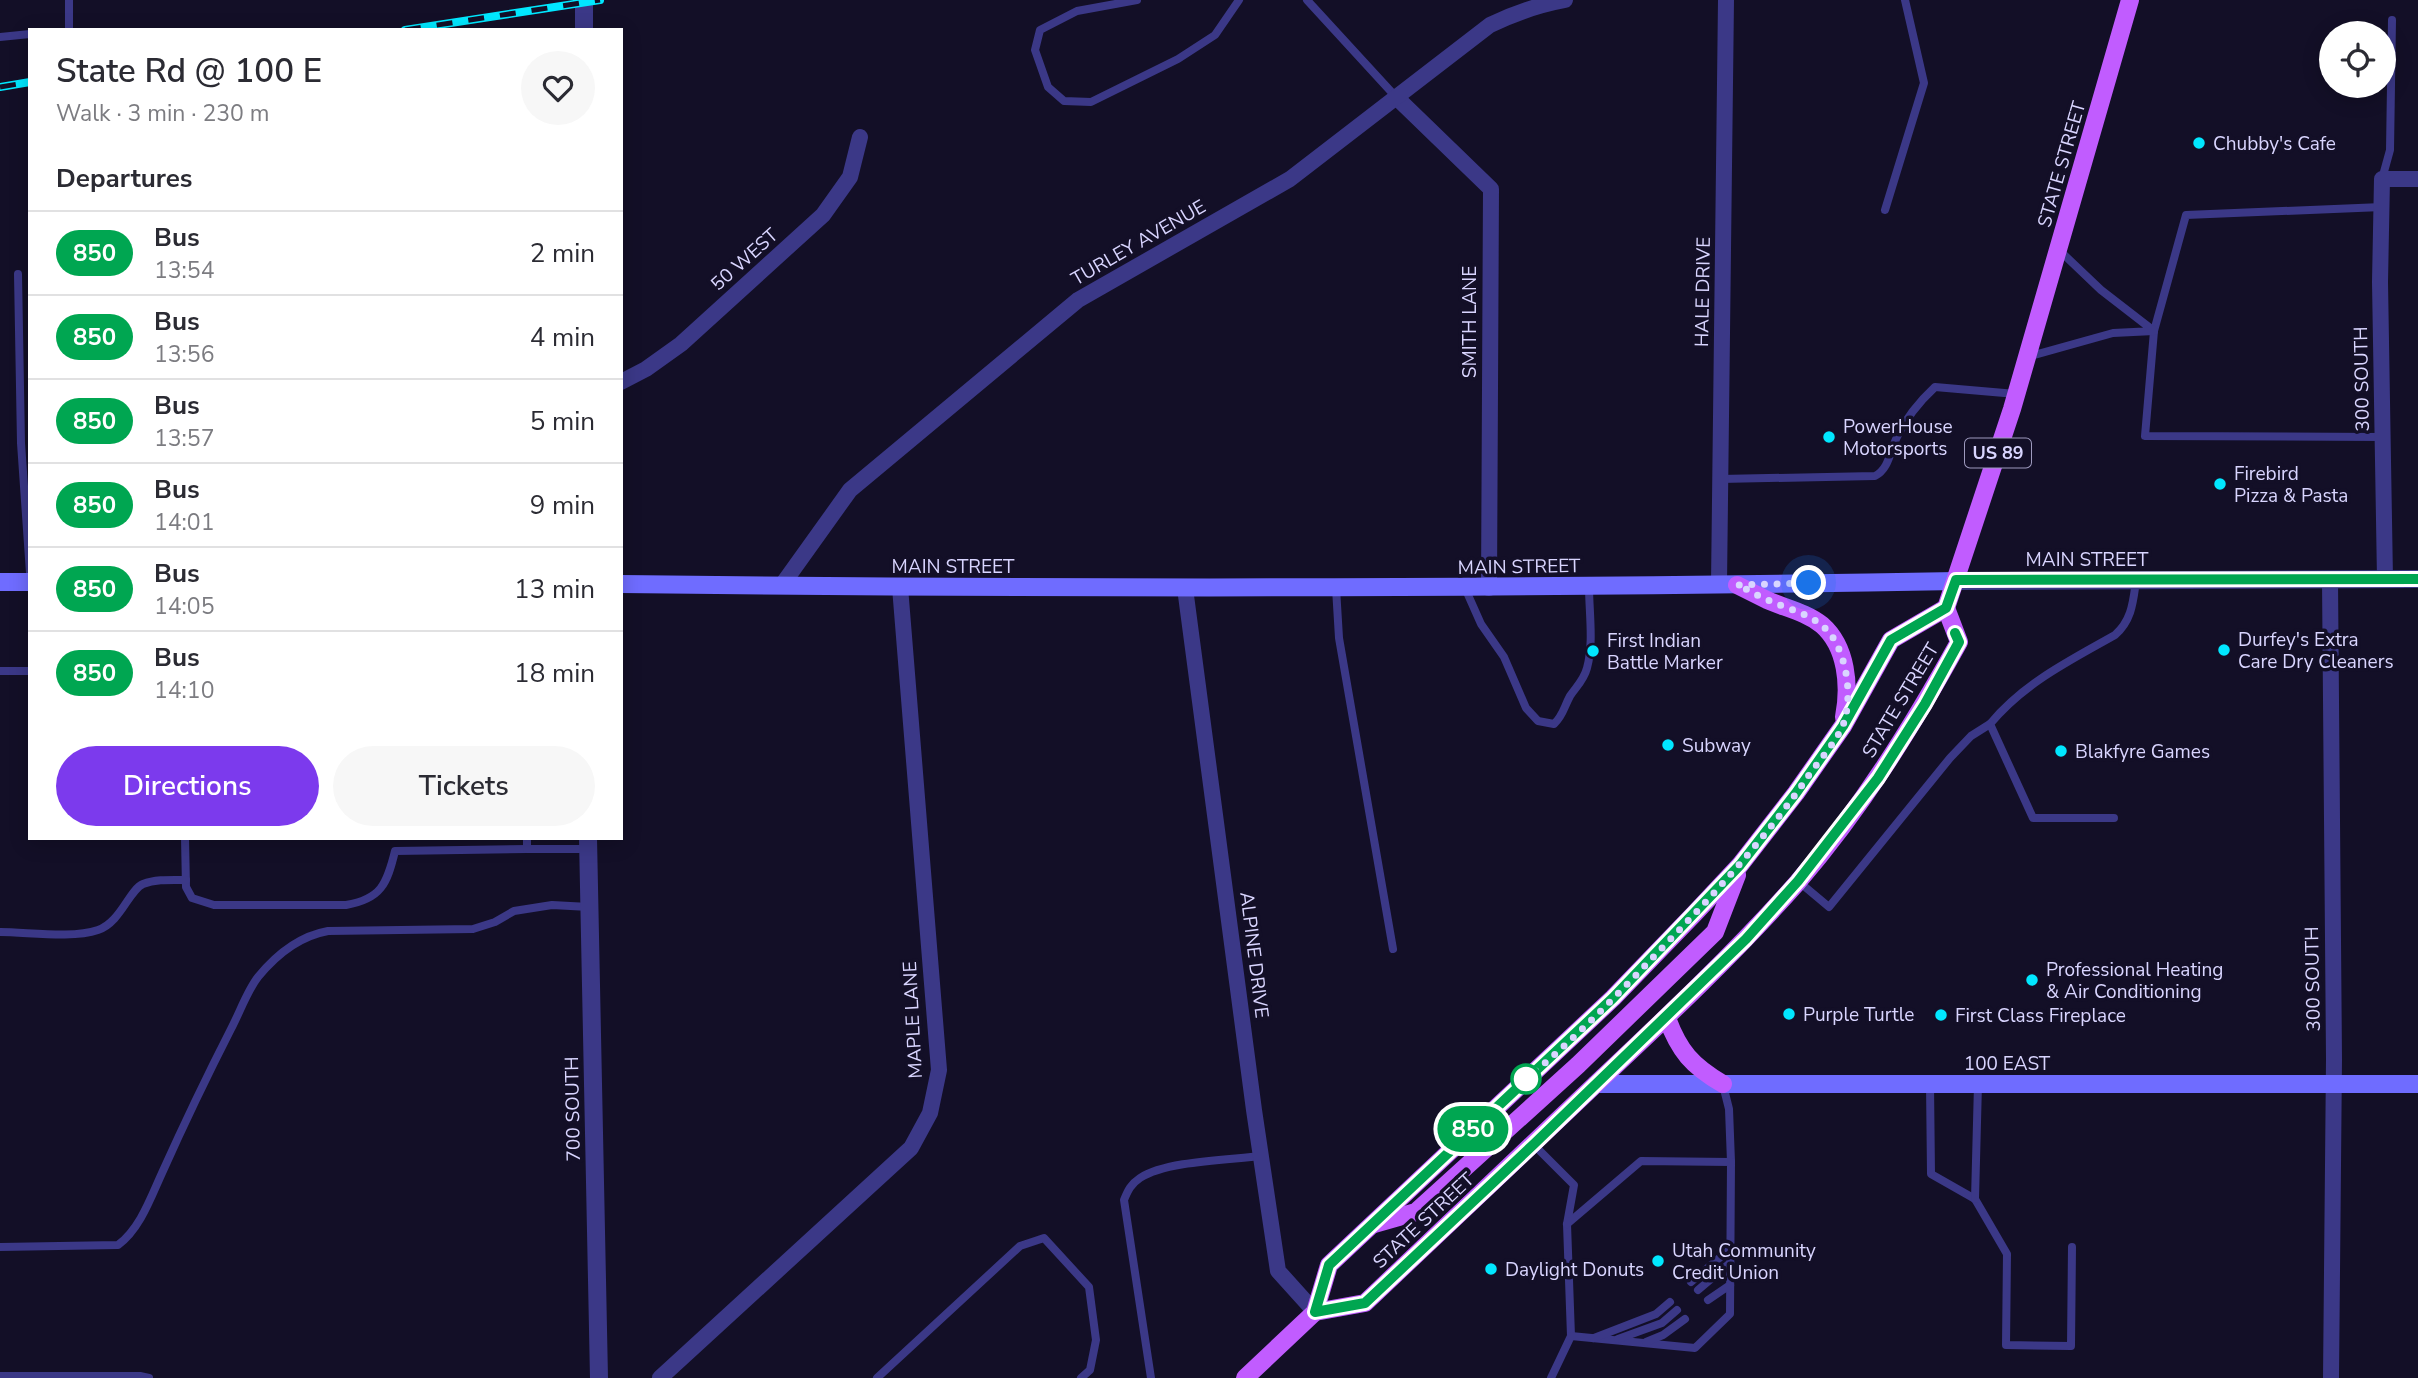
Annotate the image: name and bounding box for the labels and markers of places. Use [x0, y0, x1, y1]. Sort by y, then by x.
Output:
place label: Chubby's Cafe [2213, 131, 2336, 157]
marker: Chubby's Cafe [2191, 135, 2207, 151]
place label: PowerHouse Motorsports [1843, 414, 1953, 462]
marker: PowerHouse Motorsports [1821, 429, 1837, 445]
place label: Firebird Pizza & Pasta [2234, 461, 2348, 509]
marker: Firebird Pizza & Pasta [2212, 476, 2228, 492]
place label: Durfey's Extra Care Dry Cleaners [2238, 627, 2394, 675]
place label: First Indian Battle Marker [1607, 628, 1723, 676]
marker: Durfey's Extra Care Dry Cleaners [2216, 642, 2232, 658]
marker: First Indian Battle Marker [1585, 643, 1601, 659]
place label: Subway [1682, 733, 1751, 759]
marker: Subway [1660, 737, 1676, 753]
place label: Blakfyre Games [2075, 739, 2210, 765]
marker: Blakfyre Games [2053, 743, 2069, 759]
place label: Professional Heating & Air Conditioning [2046, 957, 2223, 1005]
marker: Professional Heating & Air Conditioning [2024, 972, 2040, 988]
place label: Purple Turtle [1803, 1002, 1914, 1028]
place label: First Class Fireplace [1955, 1003, 2126, 1029]
marker: Purple Turtle [1781, 1006, 1797, 1022]
marker: First Class Fireplace [1933, 1007, 1949, 1023]
unlabelled marker [1511, 1064, 1541, 1094]
place label: Utah Community Credit Union [1672, 1238, 1816, 1286]
marker: Utah Community Credit Union [1650, 1253, 1666, 1269]
place label: Daylight Donuts [1505, 1257, 1644, 1283]
marker: Daylight Donuts [1483, 1261, 1499, 1277]

